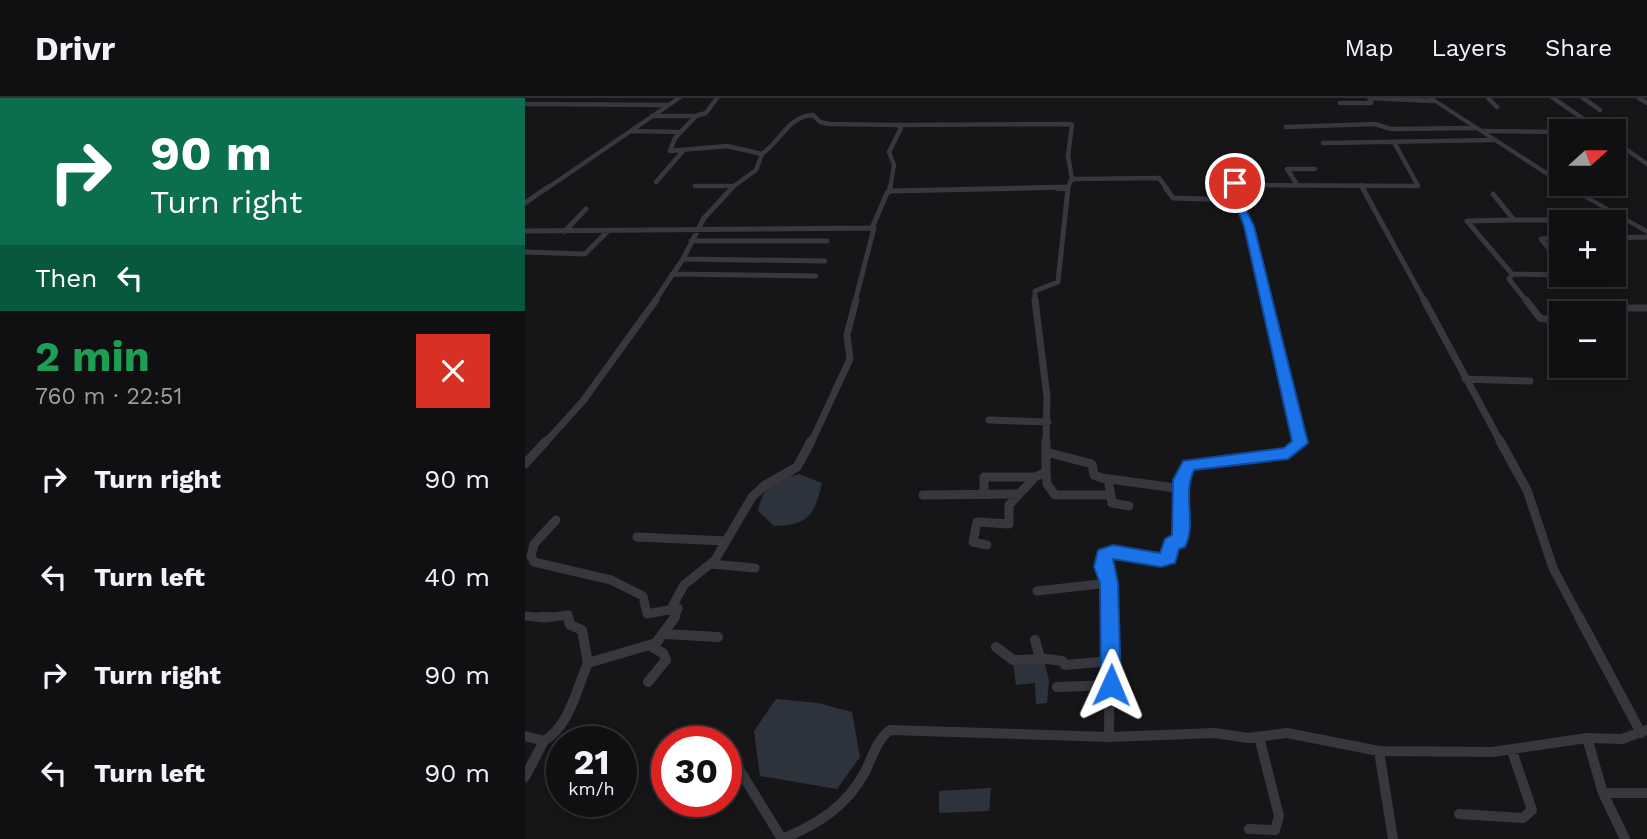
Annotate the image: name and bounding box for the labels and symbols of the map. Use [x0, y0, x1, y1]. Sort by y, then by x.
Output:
north arrow [1549, 119, 1626, 196]
pin [1205, 153, 1265, 213]
position arrow [1074, 648, 1148, 722]
speed limit sign: 30 [651, 726, 742, 817]

